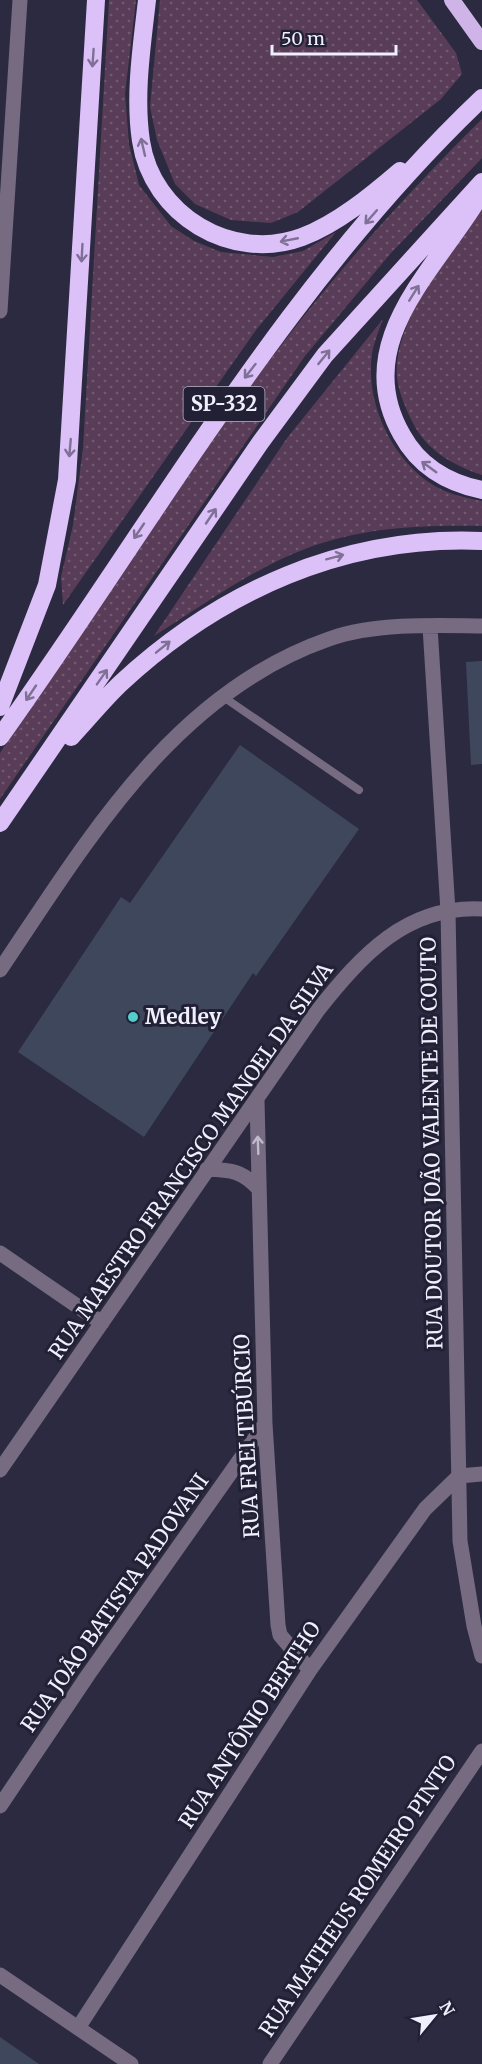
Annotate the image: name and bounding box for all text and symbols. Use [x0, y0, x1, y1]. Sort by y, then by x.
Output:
scale bar [272, 18, 396, 56]
text: 50 m [281, 27, 325, 50]
one-way arrow [87, 48, 98, 68]
one-way arrow [136, 138, 148, 157]
one-way arrow [364, 209, 378, 224]
one-way arrow [280, 235, 300, 246]
one-way arrow [76, 243, 87, 263]
one-way arrow [408, 285, 420, 302]
one-way arrow [318, 349, 331, 365]
one-way arrow [244, 363, 257, 379]
road number: SP-332 [184, 387, 264, 421]
one-way arrow [64, 437, 75, 457]
one-way arrow [422, 461, 438, 473]
one-way arrow [205, 508, 217, 525]
one-way arrow [133, 522, 145, 539]
one-way arrow [325, 551, 344, 563]
one-way arrow [155, 641, 171, 654]
one-way arrow [96, 670, 108, 686]
one-way arrow [24, 684, 36, 701]
street label: RUA DOUTOR JOÃO VALENTE DE COUTO [414, 936, 449, 1350]
street label: RUA MAESTRO FRANCISCO MANOEL DA SILVA [43, 957, 339, 1364]
place label: Medley [145, 1003, 222, 1030]
marker: Medley [126, 1010, 140, 1024]
one-way arrow [252, 1135, 264, 1155]
street label: RUA FREI TIBÚRCIO [227, 1333, 265, 1539]
street label: RUA JOÃO BATISTA PADOVANI [15, 1468, 214, 1737]
street label: RUA ANTÔNIO BERTHO [173, 1616, 327, 1833]
street label: RUA MATHEUS ROMEIRO PINTO [254, 1750, 462, 2042]
north arrow [404, 1986, 464, 2046]

